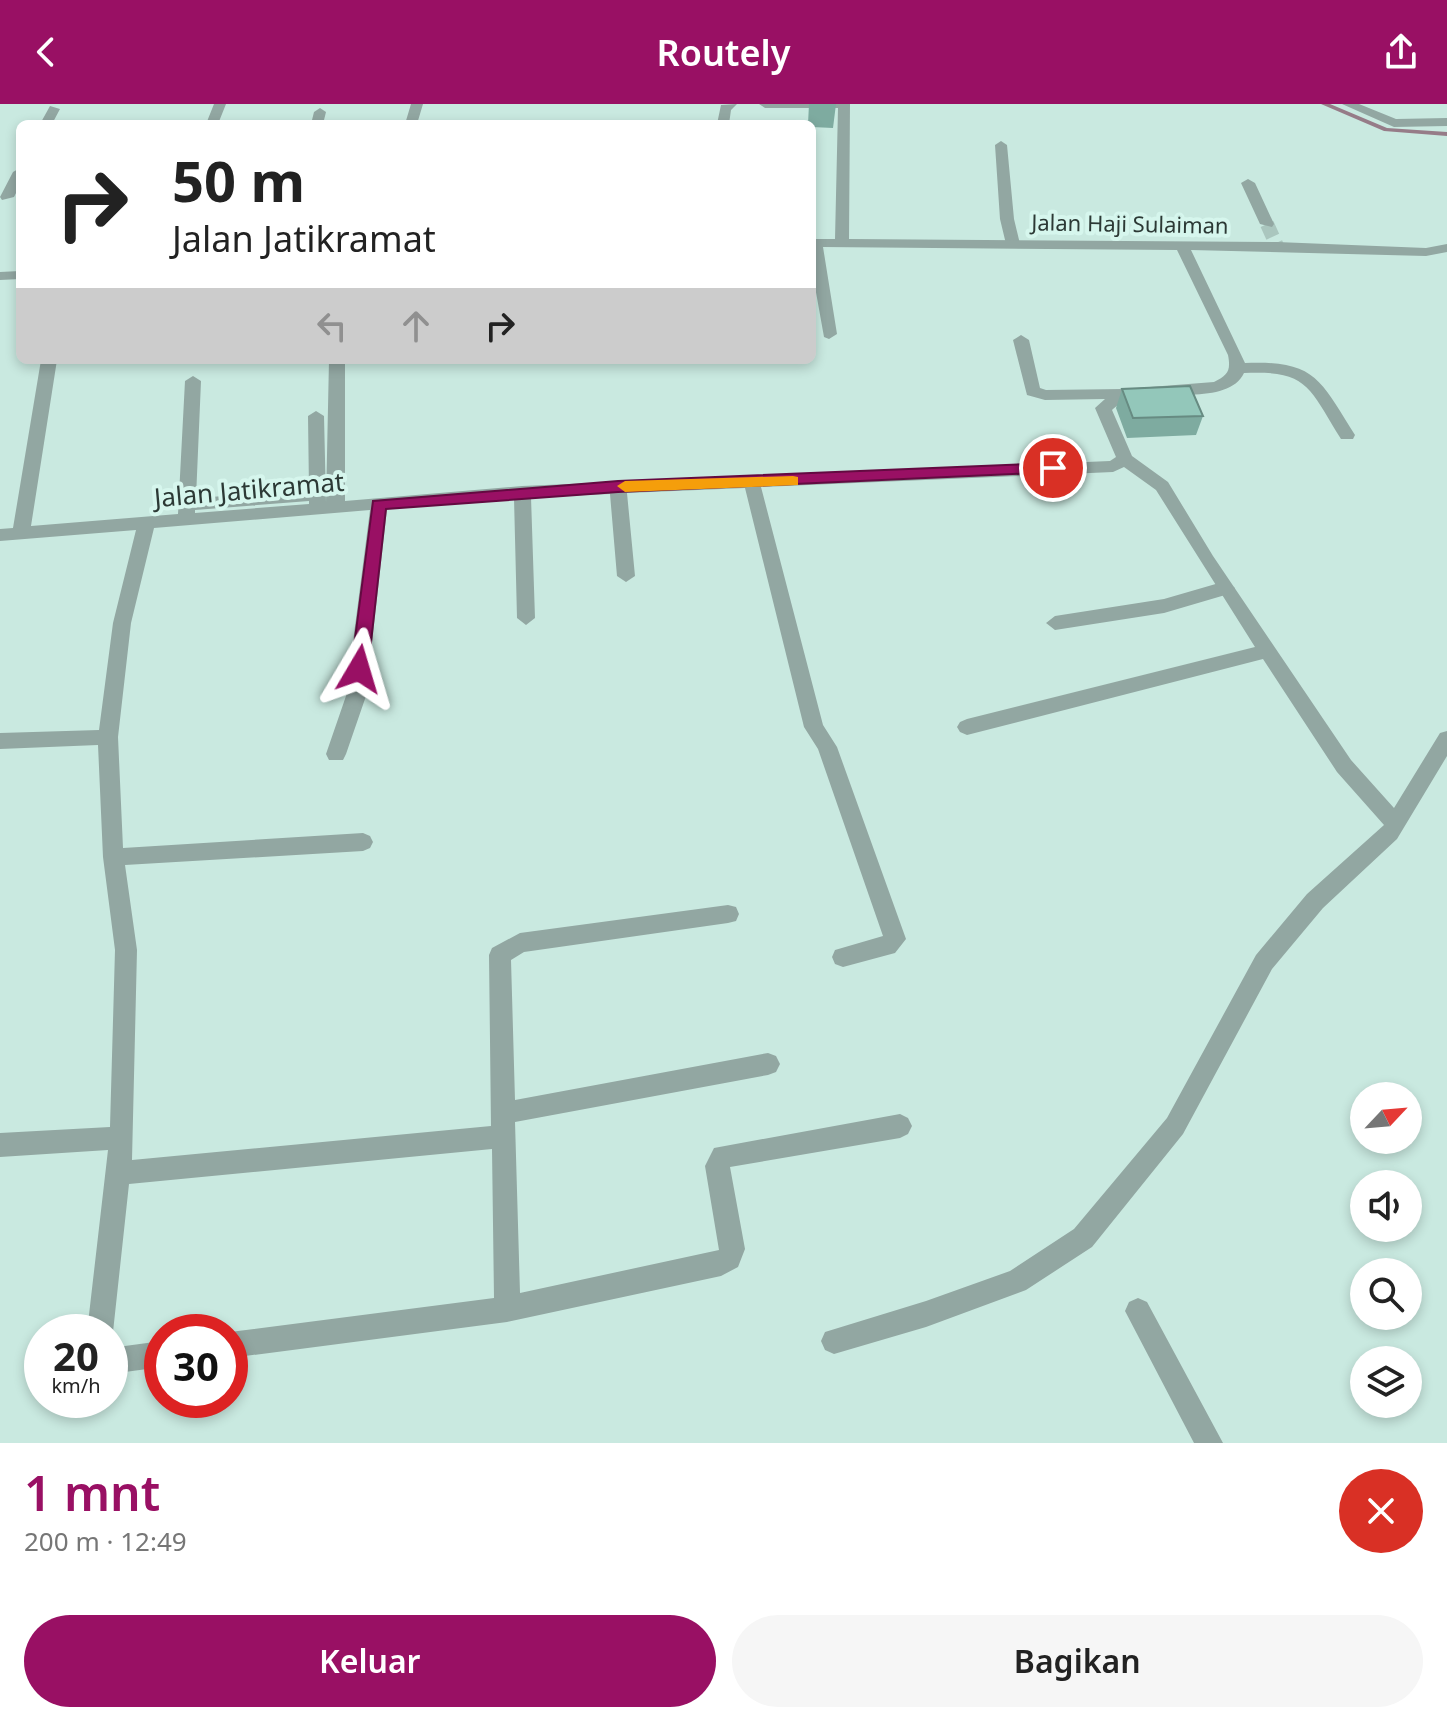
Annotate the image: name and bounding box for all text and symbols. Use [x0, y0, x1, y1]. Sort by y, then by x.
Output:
text: Routely [657, 28, 790, 77]
icon: back [24, 30, 68, 74]
icon: share [1379, 30, 1423, 74]
text: 50 m [172, 142, 305, 218]
icon: right [40, 152, 144, 256]
street label: Jalan Haji Sulaiman [1029, 206, 1229, 240]
text: Jalan Jatikramat [172, 214, 436, 263]
icon: left [310, 304, 354, 348]
icon: ahead [394, 304, 438, 348]
icon: right [478, 304, 522, 348]
pin [1019, 434, 1087, 502]
icon: arrive [1031, 446, 1075, 490]
street label: Jalan Jatikramat [150, 463, 345, 515]
position arrow [317, 627, 401, 711]
north arrow [1350, 1082, 1422, 1154]
map controls [1350, 1082, 1422, 1418]
button: sound [1350, 1170, 1422, 1242]
button: search [1350, 1258, 1422, 1330]
speed limit sign: 30 [144, 1314, 248, 1418]
text: 20 [53, 1328, 99, 1383]
button: layers [1350, 1346, 1422, 1418]
text: km/h [51, 1372, 101, 1399]
text: 1 mnt [24, 1460, 160, 1525]
button: close [1339, 1469, 1423, 1553]
text: 200 m · 12:49 [24, 1523, 187, 1559]
button: Keluar [24, 1615, 716, 1707]
button: Bagikan [732, 1615, 1423, 1707]

